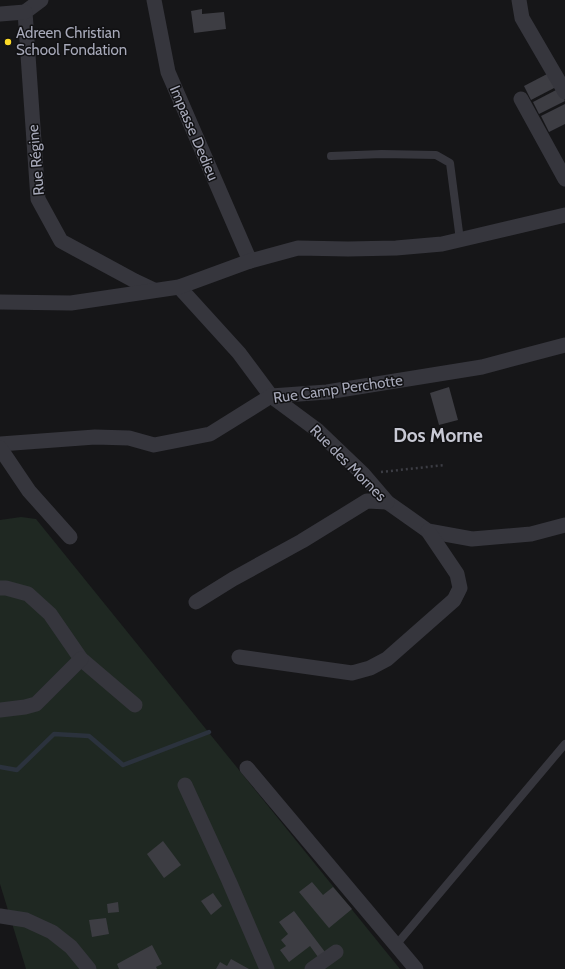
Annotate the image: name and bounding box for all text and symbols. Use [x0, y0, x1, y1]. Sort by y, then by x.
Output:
place label: Adreen Christian School Fondation [16, 24, 127, 59]
marker: Adreen Christian School Fondation [3, 37, 13, 47]
street label: Impasse Dedieu [166, 83, 222, 183]
street label: Rue Régine [24, 123, 48, 196]
street label: Rue Camp Perchotte [272, 371, 404, 407]
street label: Rue des Mornes [306, 421, 390, 505]
district label: Dos Morne [393, 424, 483, 447]

